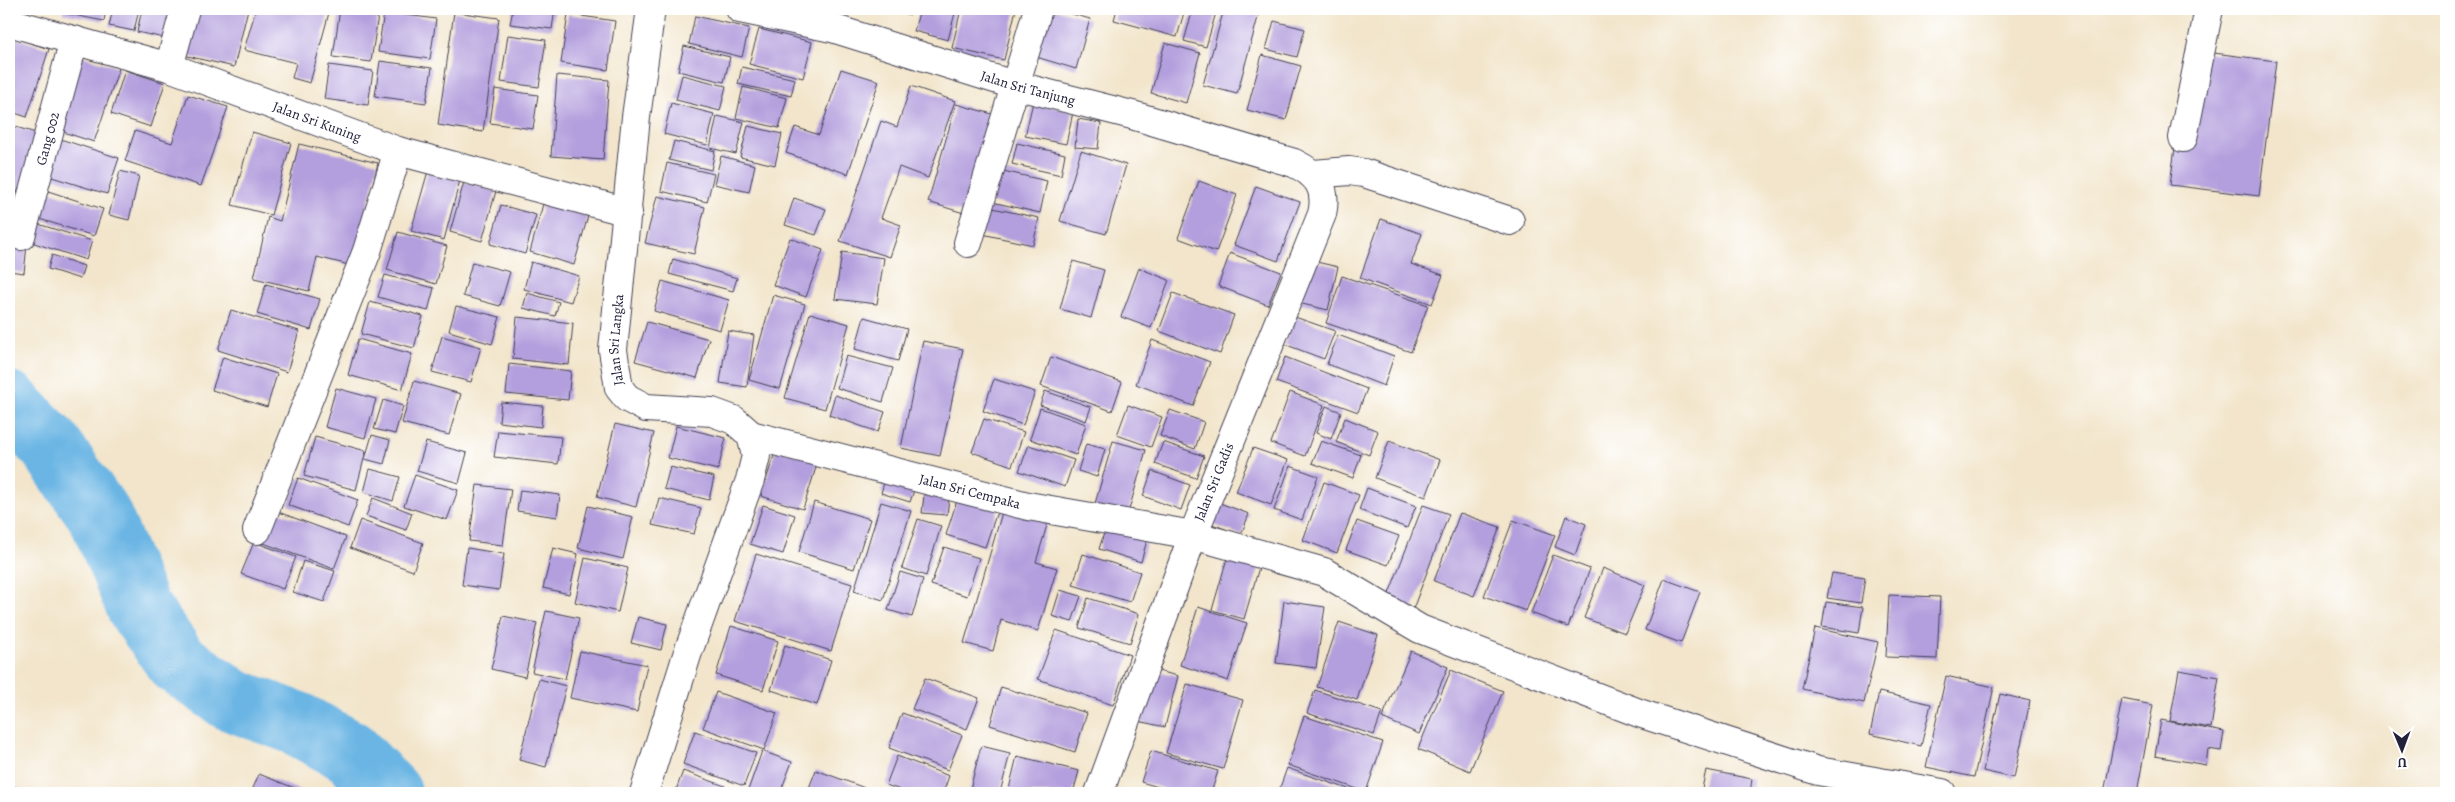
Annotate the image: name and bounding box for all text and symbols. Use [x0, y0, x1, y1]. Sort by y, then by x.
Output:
street label: Jalan Sri Tanjung [978, 66, 1077, 110]
street label: Jalan Sri Kuning [270, 96, 364, 146]
street label: Gang 002 [31, 109, 64, 167]
street label: Jalan Sri Langka [603, 293, 628, 387]
street label: Jalan Sri Gadis [1190, 440, 1238, 524]
street label: Jalan Sri Cempaka [917, 469, 1023, 513]
north arrow [2378, 724, 2428, 774]
text: U [2397, 753, 2407, 772]

